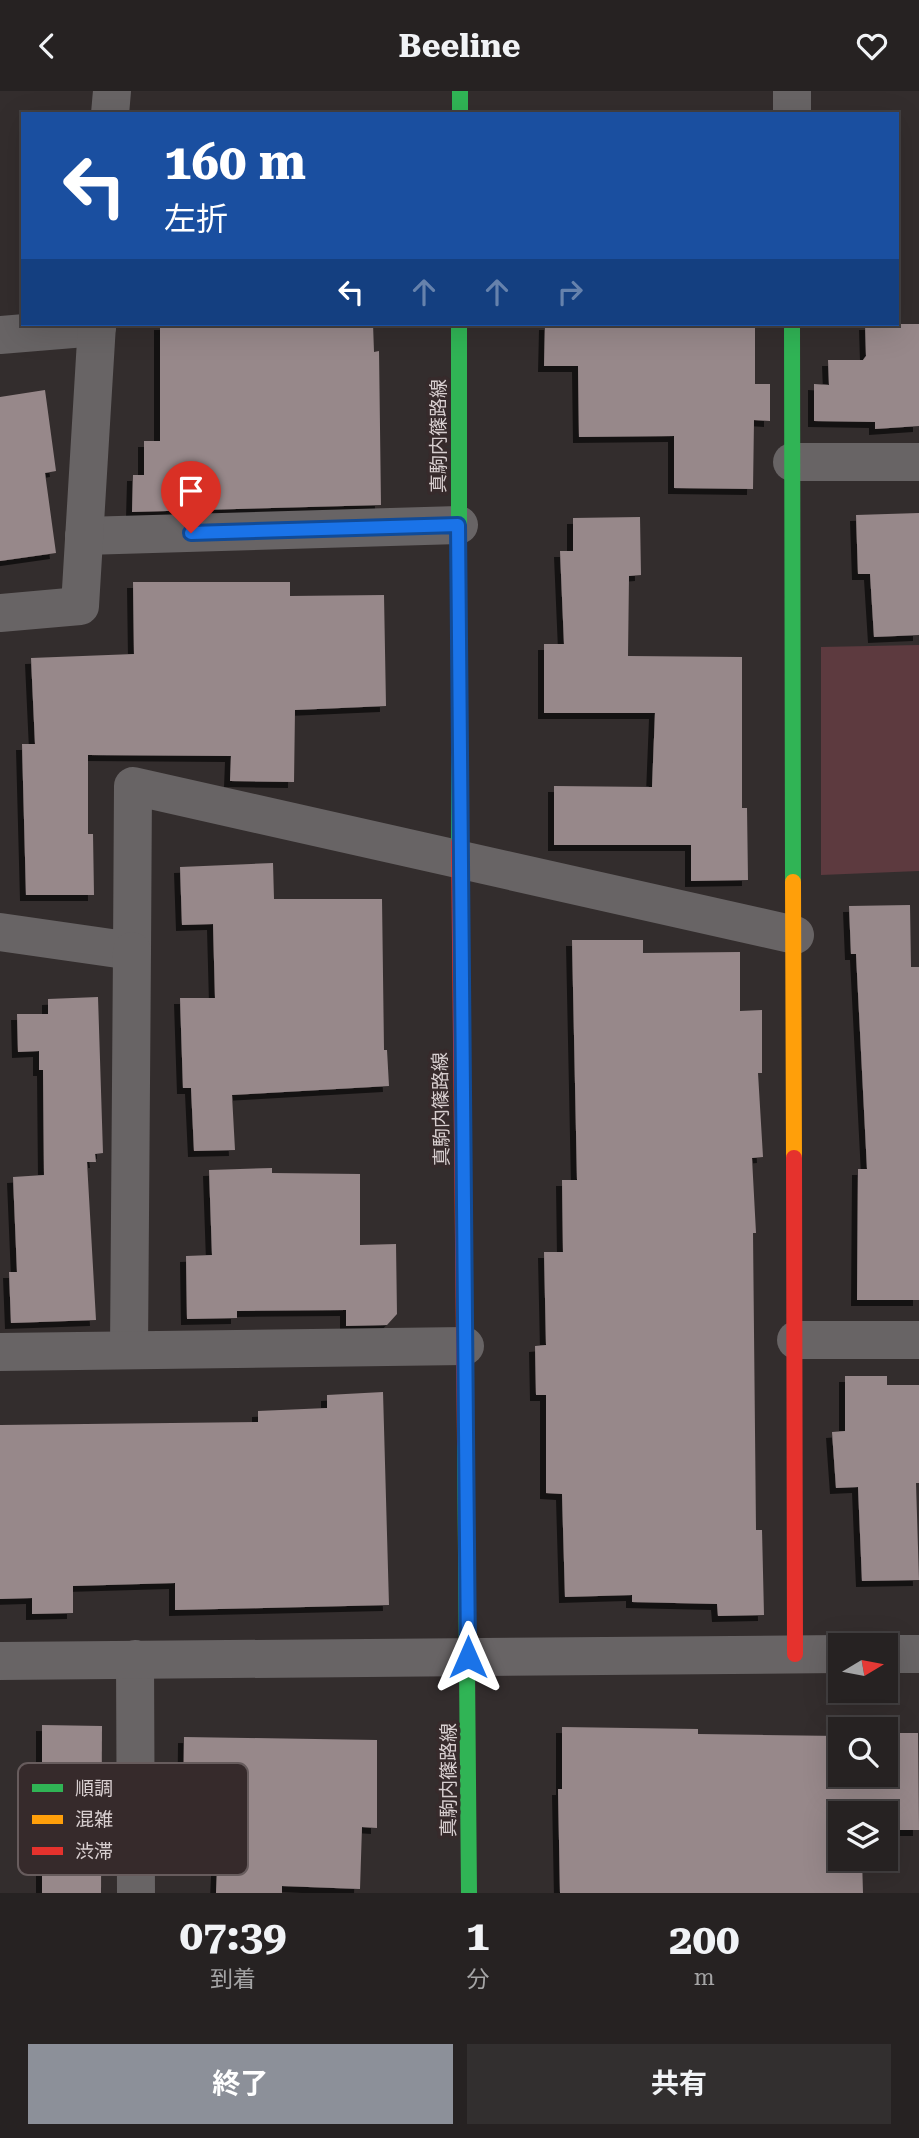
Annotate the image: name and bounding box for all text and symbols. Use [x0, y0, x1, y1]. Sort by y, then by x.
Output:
icon: back [28, 27, 66, 65]
text: Beeline [398, 27, 521, 65]
icon: heart [853, 27, 891, 65]
text: 160 m [164, 134, 306, 191]
icon: left [49, 140, 140, 231]
text: 左折 [164, 200, 228, 238]
icon: left [332, 273, 370, 311]
icon: ahead [405, 273, 443, 311]
icon: ahead [478, 273, 516, 311]
icon: right [551, 273, 589, 311]
street label: 真駒内篠路線 [427, 379, 450, 493]
pin [161, 461, 221, 533]
icon: arrive [172, 472, 210, 510]
street label: 真駒内篠路線 [429, 1052, 453, 1166]
position arrow [431, 1620, 505, 1694]
north arrow [828, 1633, 898, 1703]
map controls [828, 1633, 898, 1871]
button: search [828, 1717, 898, 1787]
street label: 真駒内篠路線 [437, 1723, 460, 1837]
legend [18, 1763, 248, 1875]
text: 順調 [75, 1777, 113, 1800]
button: layers [828, 1801, 898, 1871]
text: 混雑 [75, 1808, 113, 1831]
text: 渋滞 [75, 1840, 113, 1863]
text: 07:39 [179, 1911, 287, 1960]
text: 1 [466, 1911, 490, 1960]
text: 200 [669, 1915, 740, 1964]
text: m [694, 1964, 715, 1991]
text: 到着 [210, 1966, 256, 1993]
text: 分 [466, 1966, 489, 1993]
button: 終了 [28, 2044, 453, 2124]
button: 共有 [467, 2044, 891, 2124]

